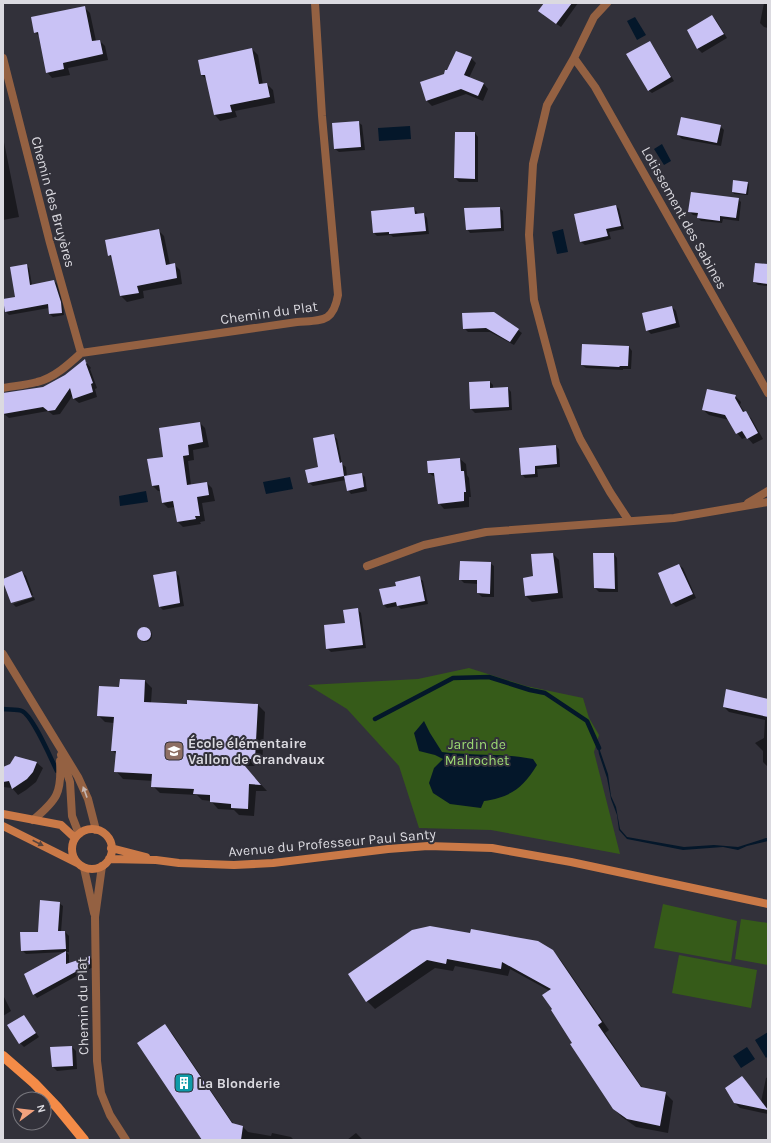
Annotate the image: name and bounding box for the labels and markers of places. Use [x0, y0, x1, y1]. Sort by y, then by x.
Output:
place label: École élémentaire Vallon de Grandvaux [188, 734, 325, 768]
school or university icon: École élémentaire Vallon de Grandvaux [163, 740, 185, 762]
building icon: La Blonderie [173, 1072, 195, 1094]
place label: La Blonderie [198, 1075, 280, 1092]

